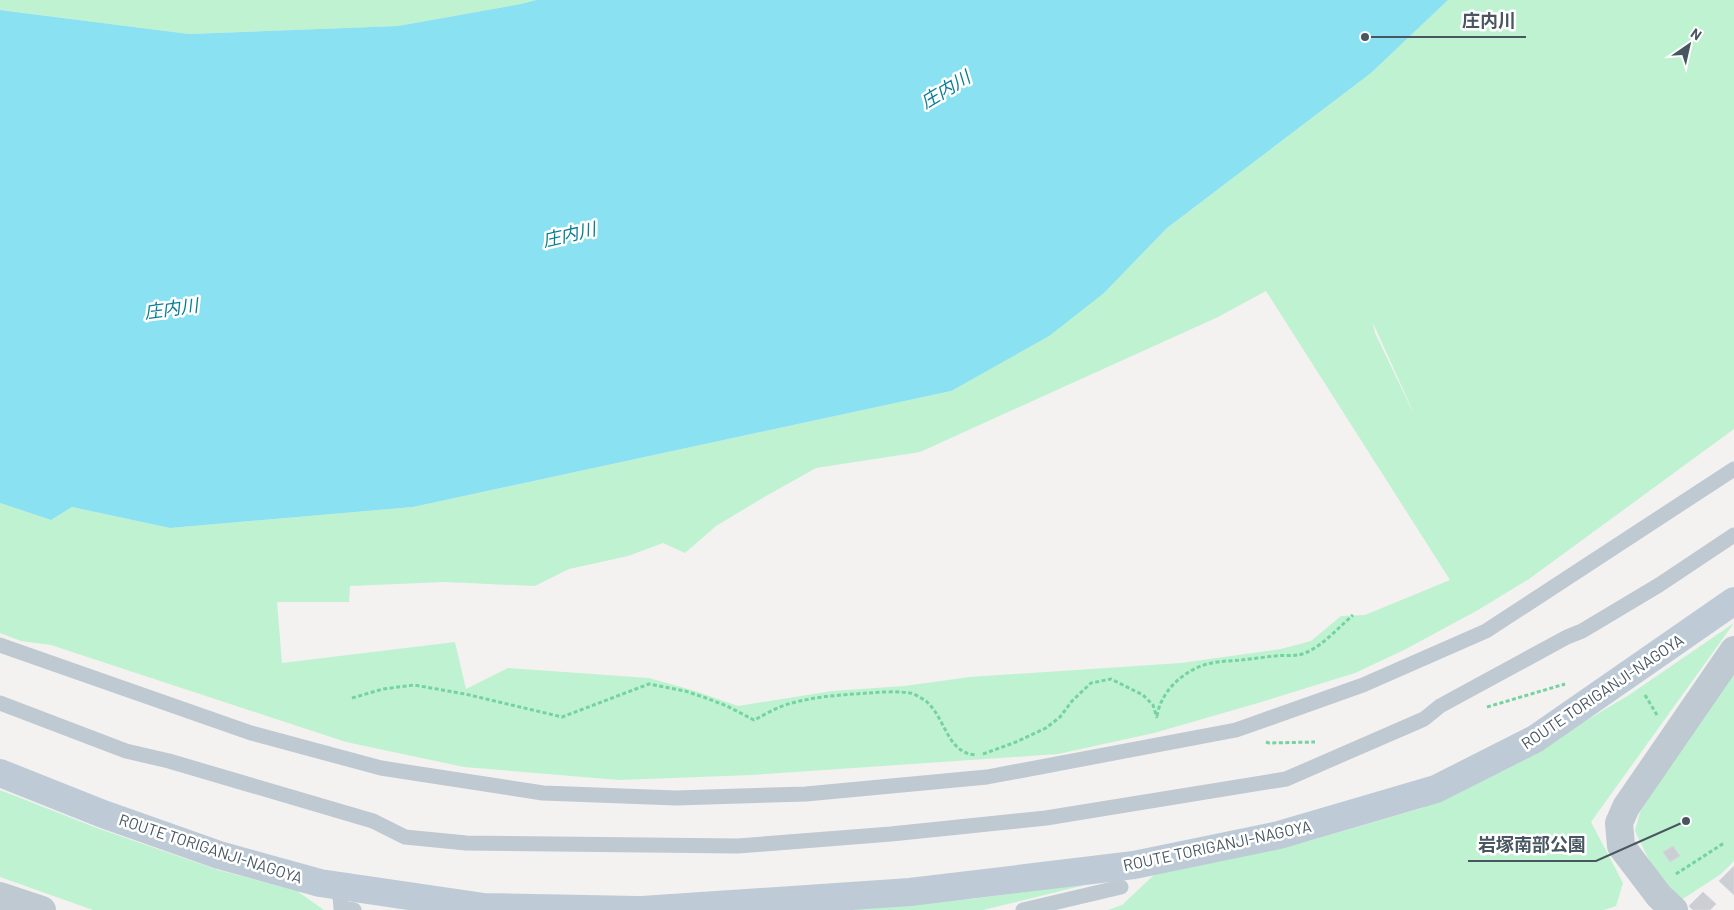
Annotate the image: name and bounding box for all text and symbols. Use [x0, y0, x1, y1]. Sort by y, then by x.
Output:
callout: 庄内川 [1452, 4, 1526, 37]
text: 庄内川 [1462, 9, 1516, 31]
north arrow [1664, 20, 1714, 70]
text: N [1688, 24, 1705, 43]
water label: 庄内川 [916, 65, 976, 112]
water label: 庄内川 [540, 217, 600, 251]
water label: 庄内川 [143, 293, 201, 323]
street label: ROUTE TORIGANJI-NAGOYA [1517, 629, 1687, 752]
street label: ROUTE TORIGANJI-NAGOYA [117, 809, 305, 887]
street label: ROUTE TORIGANJI-NAGOYA [1121, 816, 1313, 874]
callout: 岩塚南部公園 [1468, 828, 1596, 861]
text: 岩塚南部公園 [1478, 833, 1586, 855]

